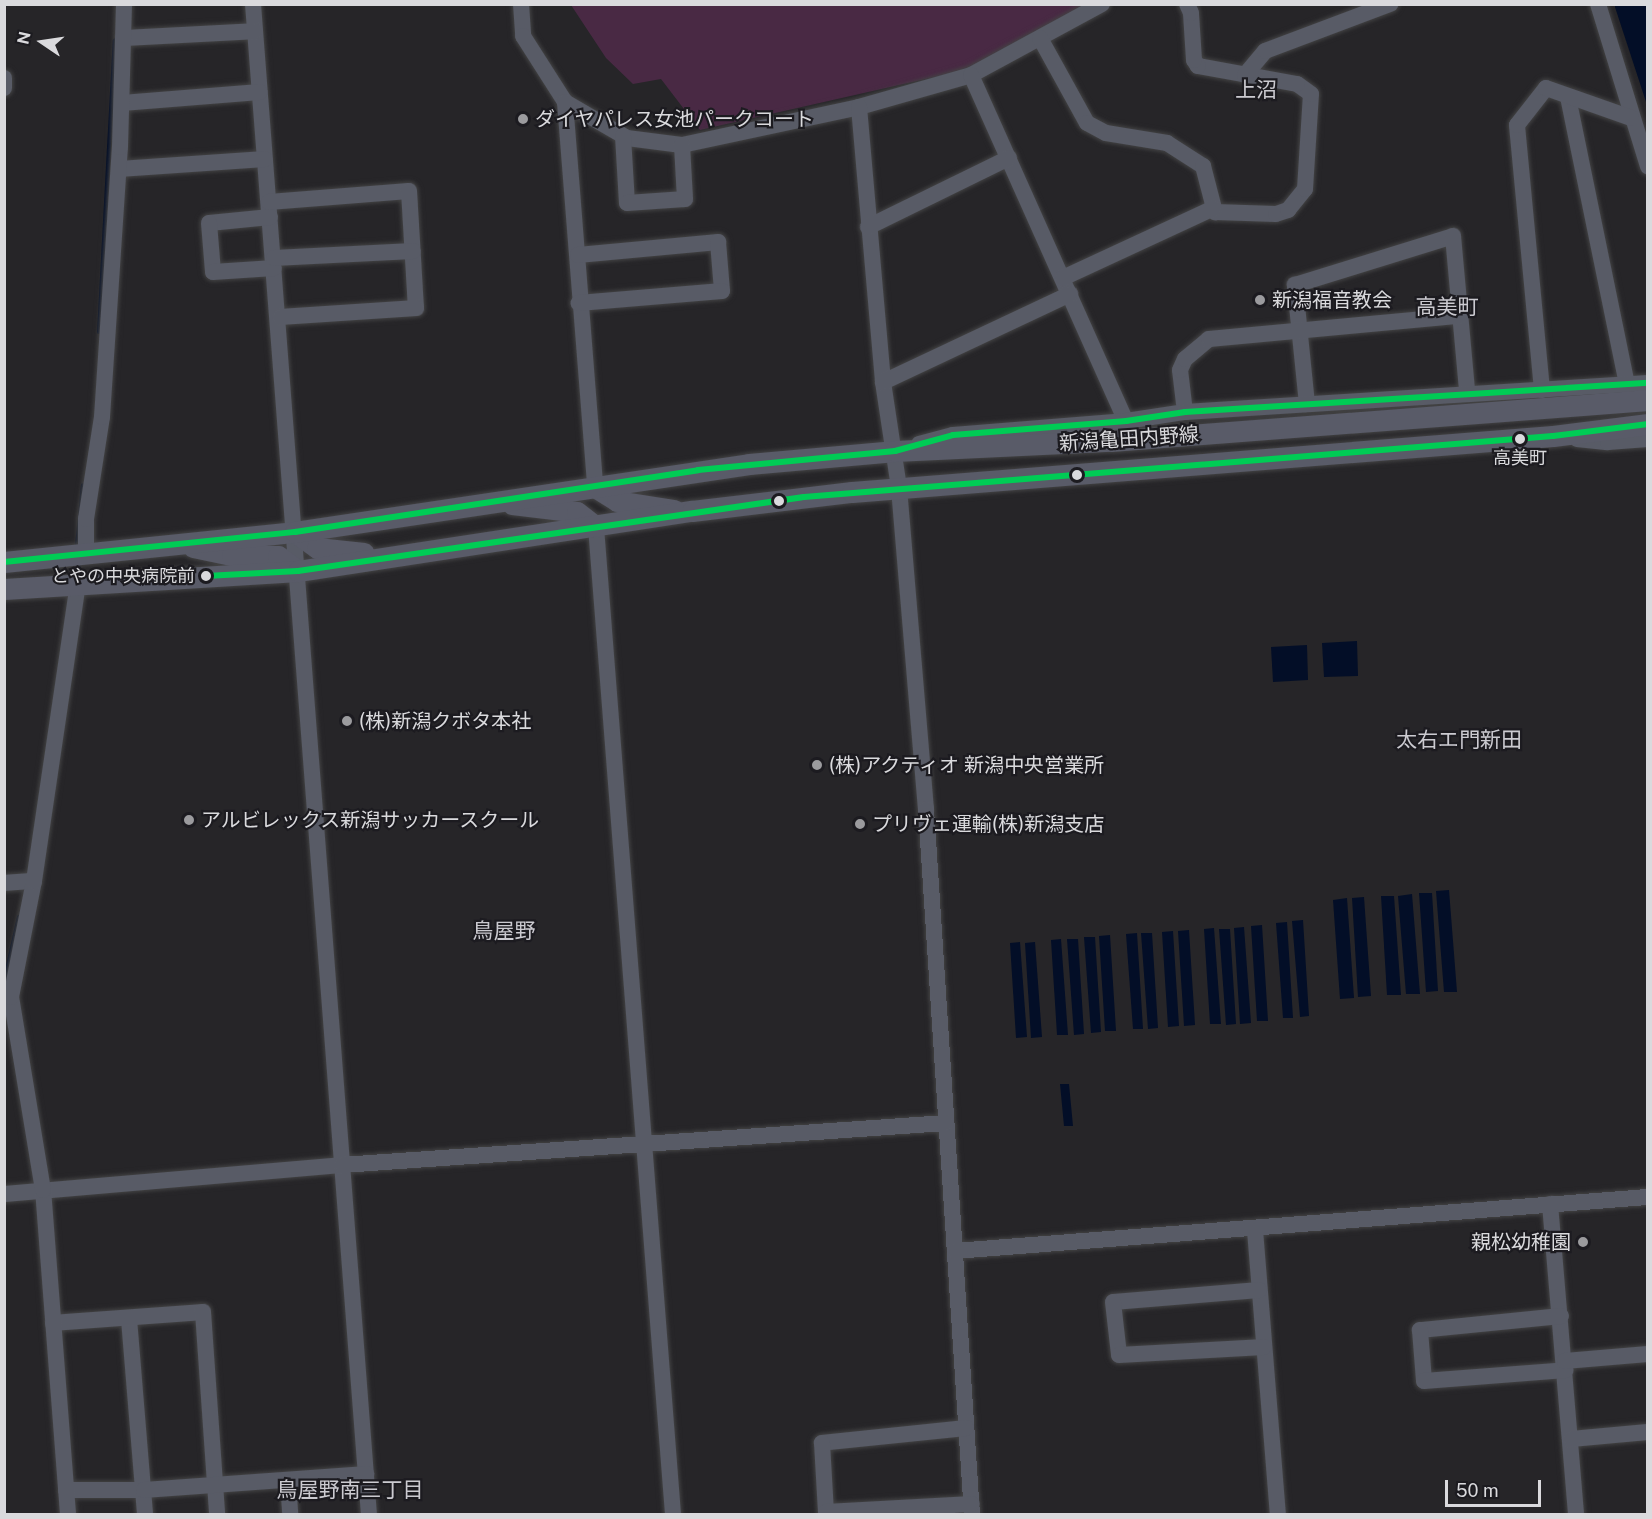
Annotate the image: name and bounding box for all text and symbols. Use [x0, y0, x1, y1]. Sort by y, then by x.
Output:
north arrow [12, 12, 72, 72]
text: N [13, 30, 35, 46]
district label: 上沼 [1235, 77, 1277, 103]
place label: ダイヤパレス女池パークコート [535, 107, 815, 131]
marker: ダイヤパレス女池パークコート [516, 112, 530, 126]
place label: 新潟福音教会 [1272, 288, 1392, 312]
marker: 新潟福音教会 [1253, 293, 1267, 307]
district label: 高美町 [1416, 294, 1478, 320]
street label: 新潟亀田内野線 [1058, 422, 1200, 456]
marker: 高美町 [1514, 433, 1526, 445]
place label: 高美町 [1493, 447, 1547, 469]
unlabelled marker [1071, 469, 1083, 481]
unlabelled marker [773, 495, 785, 507]
place label: とやの中央病院前 [51, 565, 195, 587]
marker: とやの中央病院前 [200, 570, 212, 582]
place label: (株)新潟クボタ本社 [359, 709, 531, 733]
marker: (株)新潟クボタ本社 [340, 714, 354, 728]
district label: 太右エ門新田 [1396, 727, 1522, 753]
place label: (株)アクティオ 新潟中央営業所 [829, 753, 1106, 777]
marker: (株)アクティオ 新潟中央営業所 [810, 758, 824, 772]
place label: アルビレックス新潟サッカースクール [201, 808, 541, 832]
place label: プリヴェ運輸(株)新潟支店 [872, 812, 1104, 836]
marker: アルビレックス新潟サッカースクール [182, 813, 196, 827]
marker: プリヴェ運輸(株)新潟支店 [853, 817, 867, 831]
district label: 鳥屋野 [473, 918, 535, 944]
place label: 親松幼稚園 [1471, 1230, 1571, 1254]
marker: 親松幼稚園 [1576, 1235, 1590, 1249]
scale bar [1448, 1468, 1544, 1506]
district label: 鳥屋野南三丁目 [277, 1477, 423, 1503]
text: 50 m [1456, 1480, 1499, 1501]

